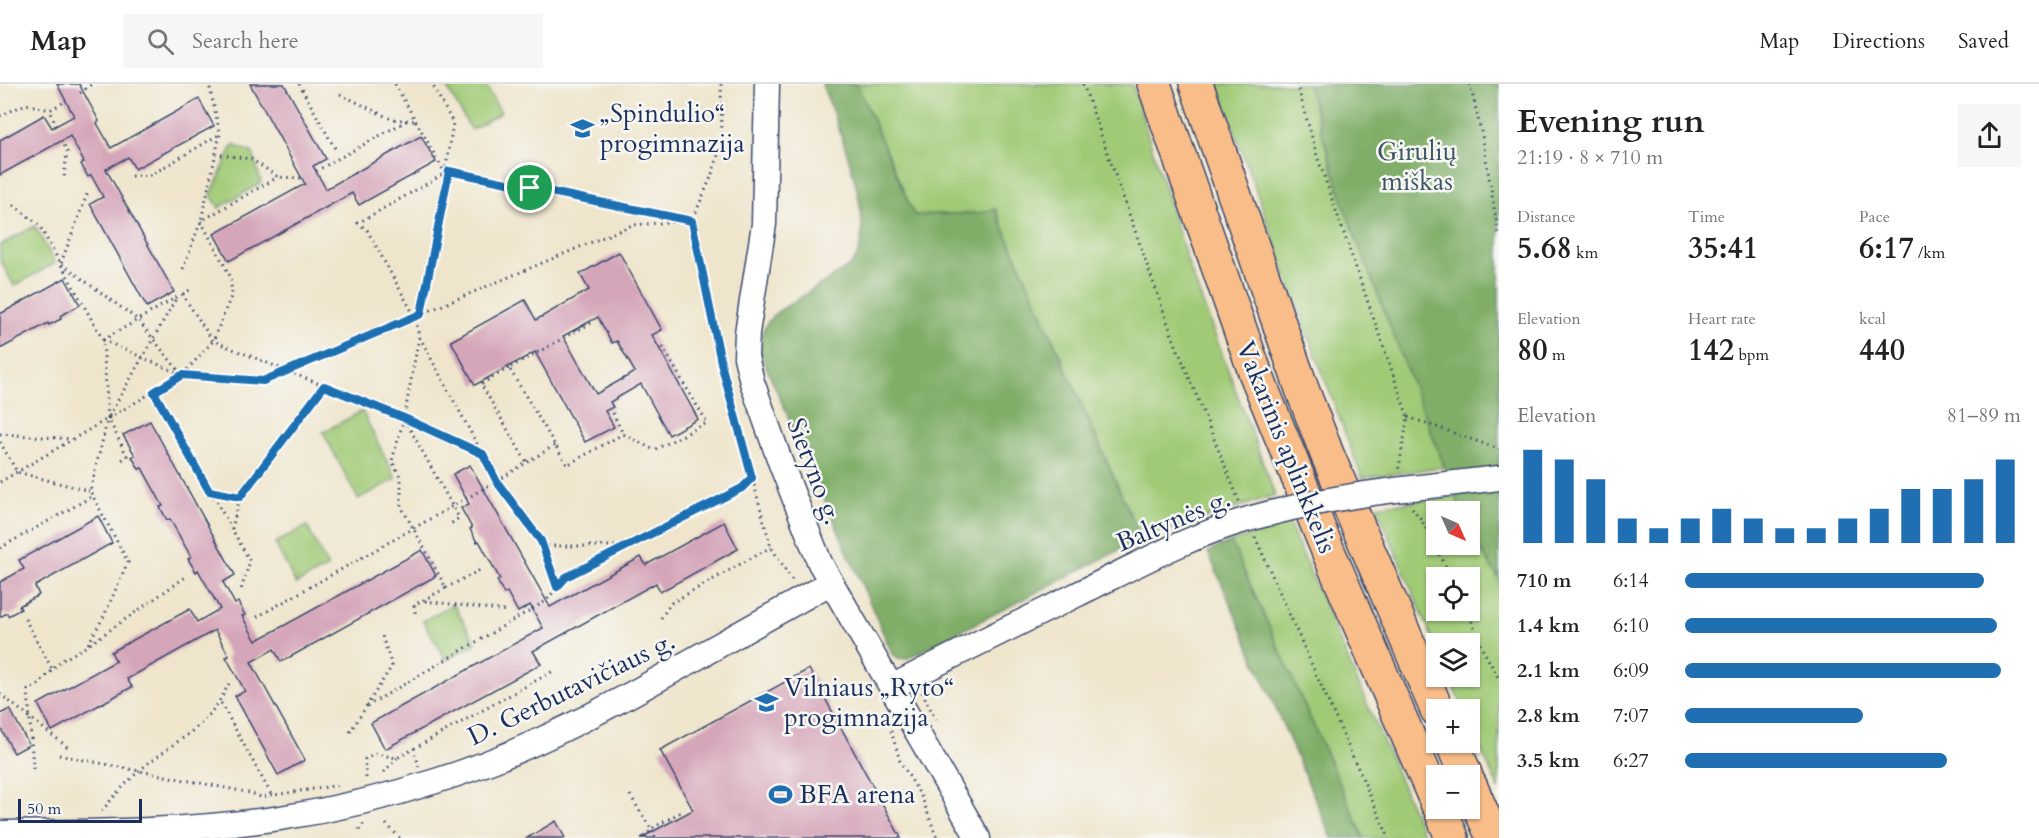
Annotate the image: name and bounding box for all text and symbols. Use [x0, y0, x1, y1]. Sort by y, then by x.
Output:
search box [123, 14, 543, 68]
text: Map [30, 22, 87, 60]
icon: search [144, 25, 177, 58]
text: Search here [192, 26, 299, 56]
text: Map [1759, 27, 1799, 56]
text: Directions [1832, 27, 1925, 56]
text: Saved [1958, 27, 2009, 56]
place label: „Spindulio“ progimnazija [600, 96, 745, 161]
text: Evening run [1517, 99, 1705, 144]
button: share [1958, 104, 2021, 167]
school or university icon: „Spindulio“ progimnazija [569, 115, 595, 141]
park label: Girulių miškas [1377, 134, 1457, 199]
text: 21:19 · 8 × 710 m [1517, 144, 1663, 171]
pin [504, 162, 555, 213]
icon: arrive [513, 171, 546, 204]
text: Distance [1517, 206, 1575, 228]
text: Time [1688, 206, 1725, 228]
text: Pace [1859, 206, 1890, 228]
text: 5.68 [1517, 228, 1572, 269]
text: 35:41 [1688, 228, 1758, 269]
text: 6:17 [1859, 228, 1914, 269]
text: km [1572, 242, 1598, 264]
text: /km [1914, 242, 1945, 264]
text: Elevation [1517, 308, 1581, 330]
text: Heart rate [1688, 308, 1756, 330]
text: kcal [1859, 308, 1886, 330]
text: 80 [1517, 330, 1548, 371]
text: 142 [1688, 330, 1734, 371]
text: 440 [1859, 330, 1905, 371]
street label: Vakarinis aplinkkelis [1228, 336, 1345, 559]
text: m [1548, 344, 1566, 366]
text: bpm [1734, 344, 1769, 366]
text: Elevation [1517, 402, 1596, 429]
text: 81–89 m [1947, 402, 2021, 429]
street label: Sietyno g. [778, 413, 851, 529]
street label: Baltynės g. [1111, 481, 1236, 560]
north arrow [1426, 501, 1480, 555]
map controls [1426, 501, 1480, 819]
button: locate [1426, 567, 1480, 621]
text: 710 m [1517, 567, 1572, 594]
text: 6:14 [1613, 567, 1649, 594]
text: 1.4 km [1517, 612, 1580, 639]
text: 6:10 [1613, 612, 1649, 639]
street label: D. Gerbutavičiaus g. [462, 623, 681, 754]
button: layers [1426, 633, 1480, 687]
text: 2.1 km [1517, 657, 1580, 684]
text: 6:09 [1613, 657, 1649, 684]
place label: Vilniaus „Ryto“ progimnazija [784, 670, 955, 735]
school or university icon: Vilniaus „Ryto“ progimnazija [753, 689, 779, 715]
button: + [1426, 699, 1480, 753]
text: 2.8 km [1517, 702, 1580, 729]
text: 7:07 [1613, 702, 1649, 729]
text: 3.5 km [1517, 747, 1580, 774]
text: 6:27 [1613, 747, 1649, 774]
button: − [1426, 765, 1480, 819]
place label: BFA arena [799, 777, 916, 812]
sports icon: BFA arena [768, 781, 794, 807]
scale bar [18, 796, 142, 824]
text: 50 m [27, 798, 61, 820]

